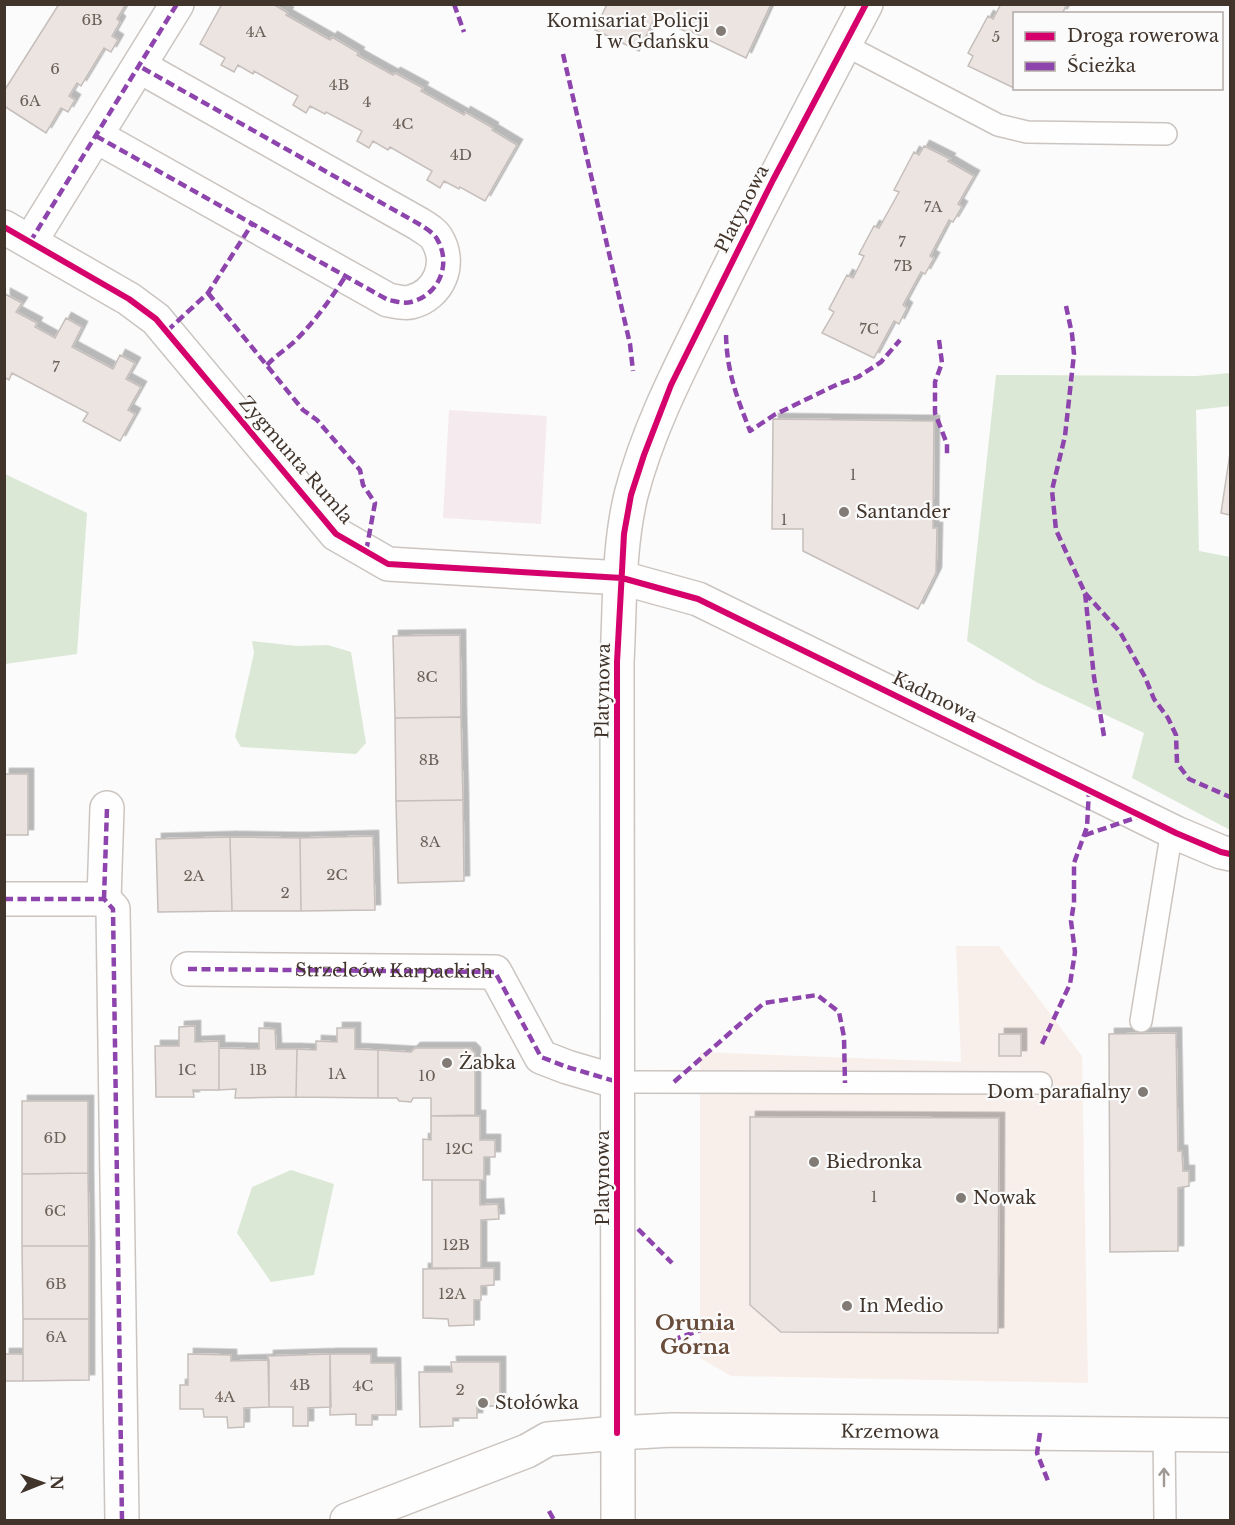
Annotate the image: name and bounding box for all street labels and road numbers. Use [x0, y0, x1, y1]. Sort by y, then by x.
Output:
street label: Platynowa [711, 161, 773, 257]
street label: Zygmunta Rumla [235, 392, 357, 528]
street label: Platynowa [591, 643, 615, 739]
street label: Kadmowa [889, 667, 981, 727]
street label: Strzelców Karpackich [295, 959, 493, 983]
street label: Platynowa [592, 1130, 614, 1226]
street label: Krzemowa [840, 1421, 939, 1443]

